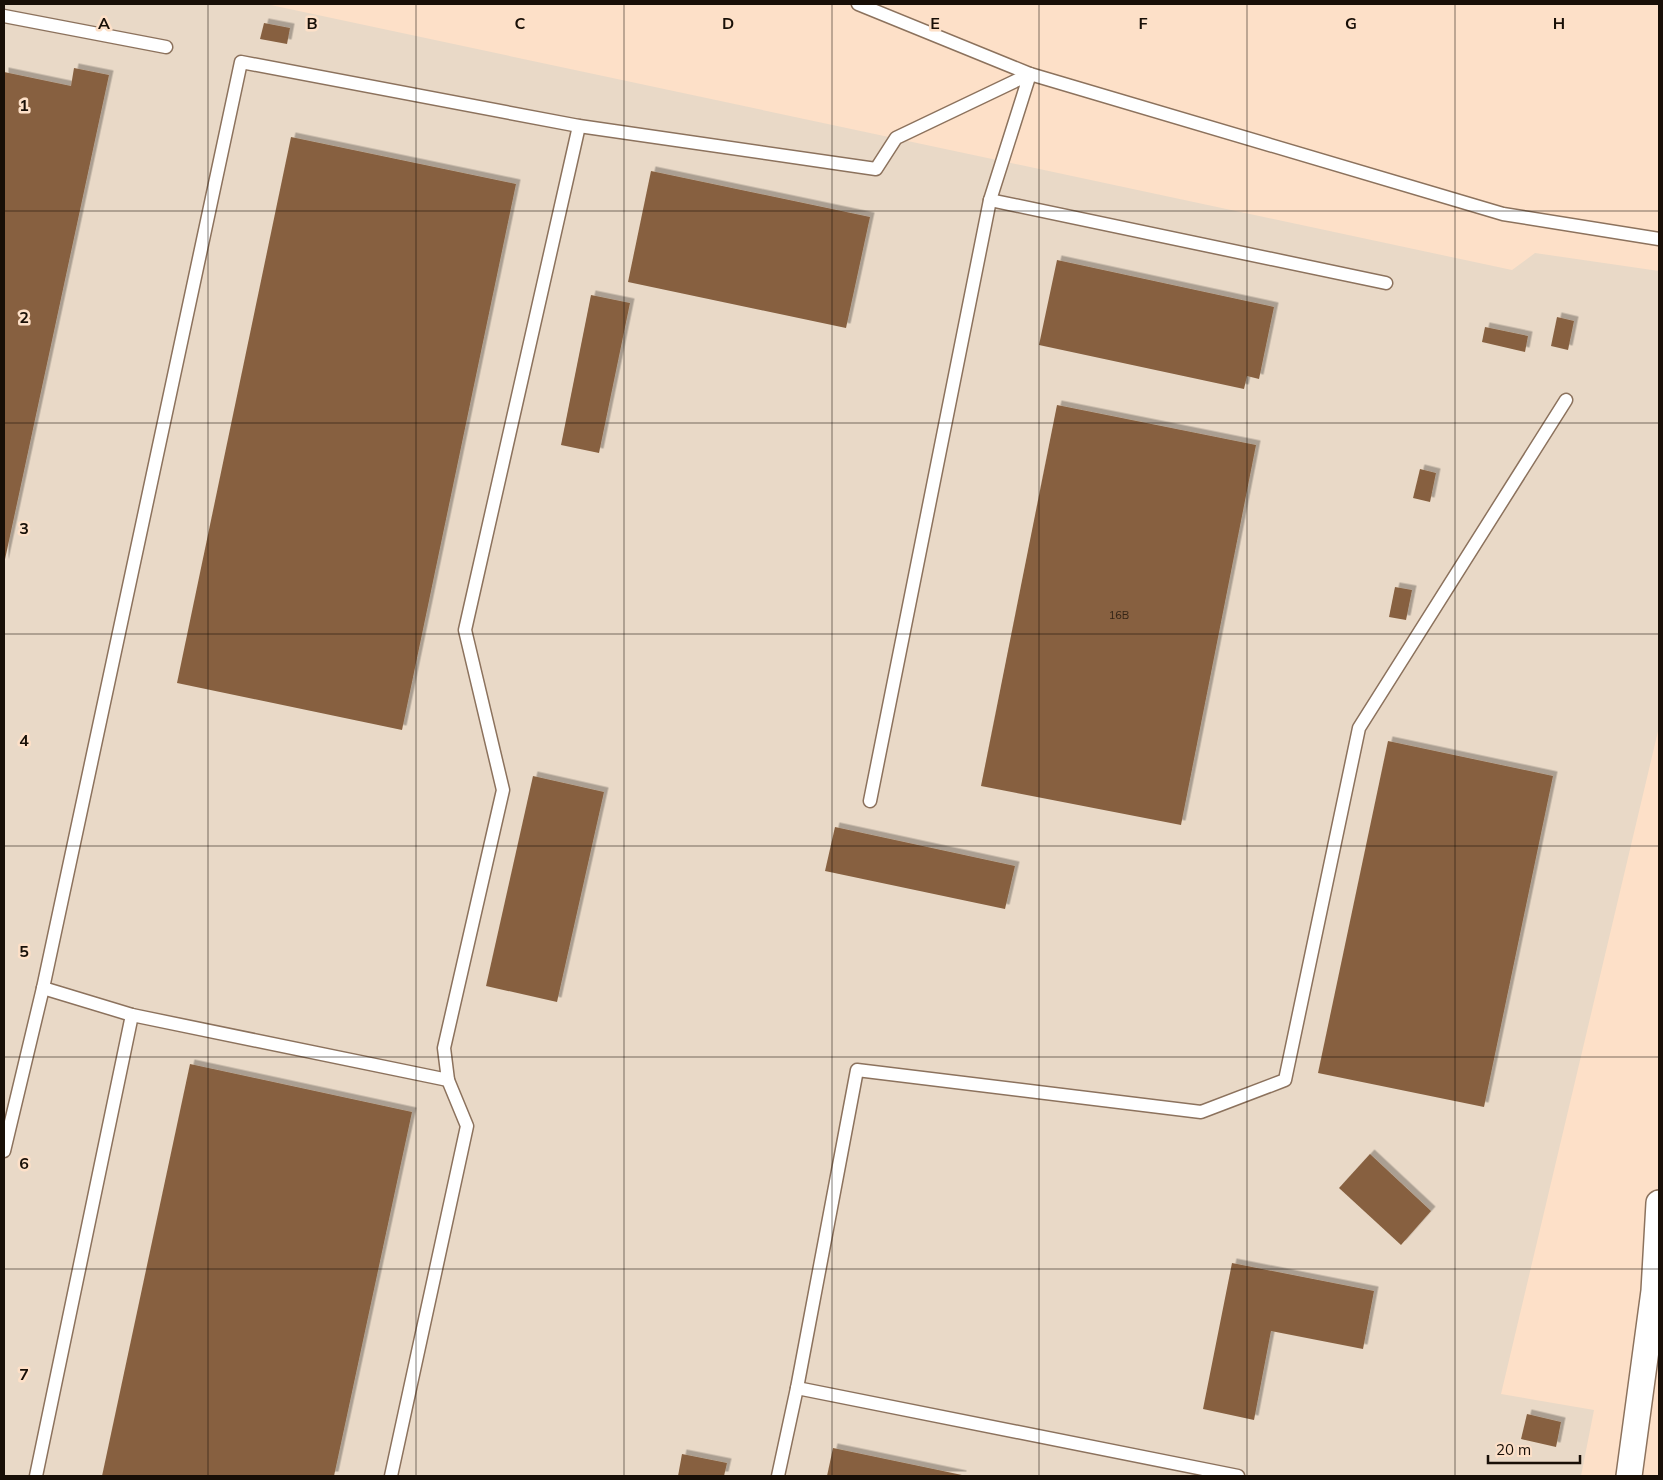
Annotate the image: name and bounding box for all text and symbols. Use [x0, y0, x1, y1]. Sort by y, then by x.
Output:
text: A [98, 13, 110, 33]
text: B [306, 13, 318, 33]
text: C [515, 13, 526, 33]
text: D [722, 13, 734, 33]
text: E [930, 13, 940, 33]
text: F [1138, 13, 1148, 33]
text: G [1345, 13, 1357, 33]
text: H [1553, 13, 1565, 33]
text: 1 [19, 95, 29, 115]
text: 2 [19, 307, 29, 327]
text: 3 [19, 518, 29, 538]
house number: 16В [1109, 608, 1129, 622]
text: 4 [19, 730, 29, 750]
text: 5 [19, 941, 29, 961]
text: 6 [19, 1153, 29, 1173]
text: 7 [19, 1364, 29, 1384]
scale bar [1488, 1432, 1580, 1464]
text: 20 m [1496, 1440, 1531, 1459]

